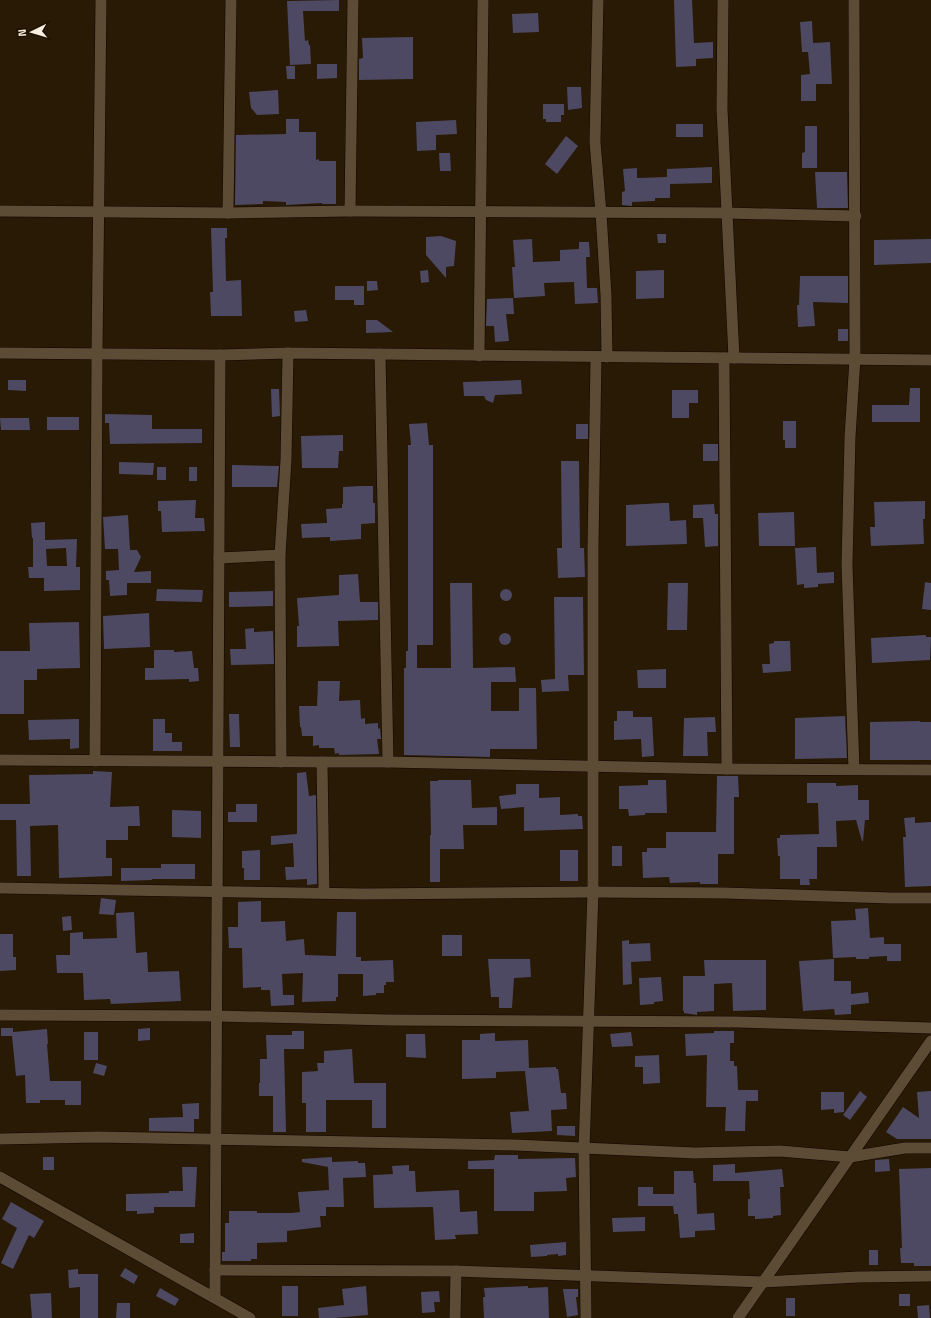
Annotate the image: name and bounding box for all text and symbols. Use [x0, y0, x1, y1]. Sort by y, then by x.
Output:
north arrow [12, 12, 52, 52]
text: N [14, 28, 30, 37]

